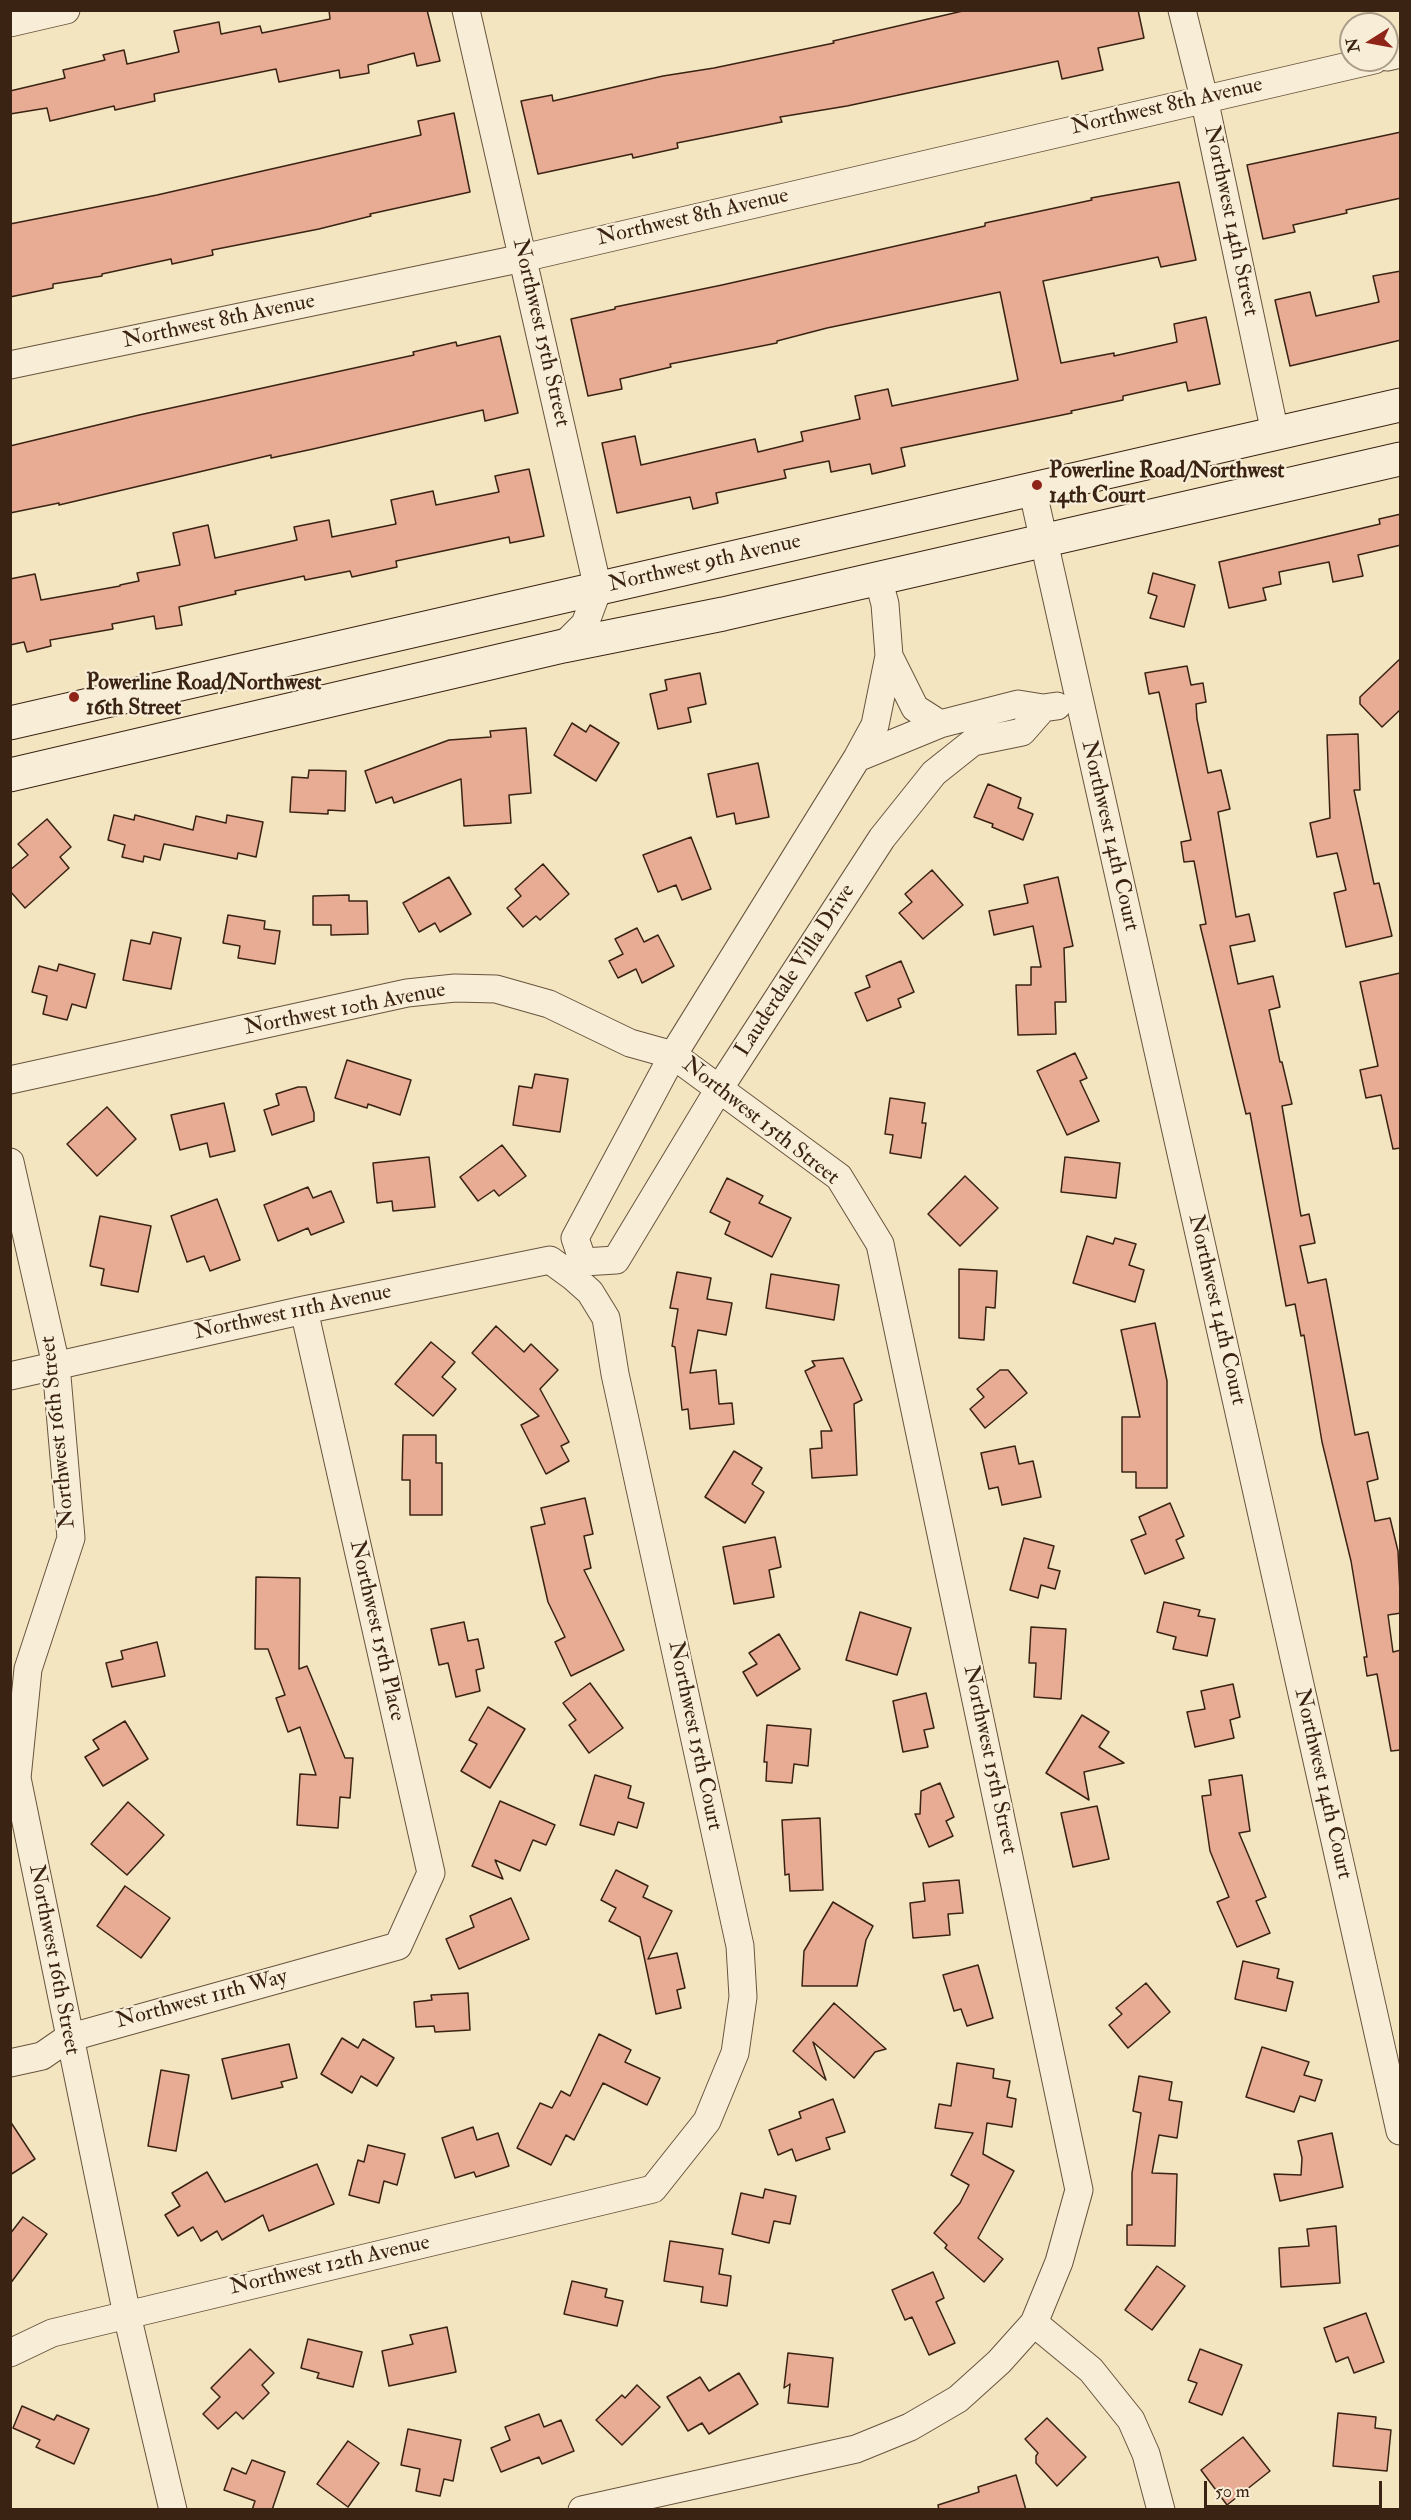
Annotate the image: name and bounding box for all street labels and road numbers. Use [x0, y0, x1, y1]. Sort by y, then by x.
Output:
street label: Northwest 8th Avenue [1069, 72, 1265, 142]
street label: Northwest 14th Street [1197, 123, 1263, 319]
street label: Northwest 8th Avenue [595, 183, 791, 253]
street label: Northwest 15th Street [506, 236, 574, 430]
street label: Northwest 8th Avenue [121, 289, 317, 355]
street label: Northwest 9th Avenue [606, 529, 804, 599]
street label: Northwest 14th Court [1074, 738, 1144, 934]
street label: Lauderdale Villa Drive [730, 880, 862, 1062]
street label: Northwest 10th Avenue [242, 978, 448, 1042]
street label: Northwest 15th Street [676, 1052, 844, 1192]
street label: Northwest 14th Court [1181, 1212, 1251, 1408]
street label: Northwest 11th Avenue [192, 1279, 394, 1347]
street label: Northwest 16th Street [36, 1334, 82, 1530]
street label: Northwest 15th Place [342, 1538, 410, 1724]
street label: Northwest 15th Court [661, 1639, 727, 1833]
street label: Northwest 15th Street [956, 1663, 1022, 1857]
street label: Northwest 14th Court [1287, 1686, 1357, 1882]
street label: Northwest 16th Street [22, 1863, 84, 2057]
street label: Northwest 11th Way [113, 1964, 291, 2036]
street label: Northwest 12th Avenue [228, 2230, 432, 2302]

